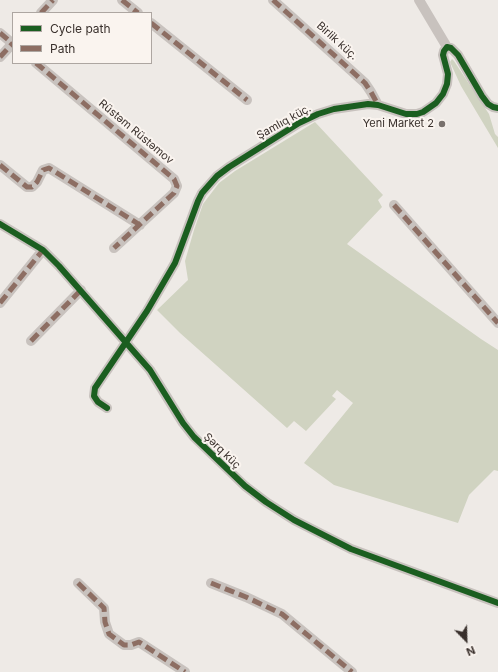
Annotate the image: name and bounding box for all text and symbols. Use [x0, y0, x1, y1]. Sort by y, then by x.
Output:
legend [12, 12, 152, 64]
street label: Birlik küç. [314, 19, 360, 63]
text: Cycle path [50, 21, 111, 36]
text: Path [50, 41, 75, 56]
street label: Rüstəm Rüstəmov [96, 97, 176, 167]
street label: Şamlıq küç. [255, 102, 313, 142]
place label: Yeni Market 2 [363, 117, 434, 131]
marker: Yeni Market 2 [437, 119, 447, 129]
street label: Şərq küç [201, 430, 243, 472]
north arrow [446, 620, 486, 660]
text: N [464, 643, 477, 659]

